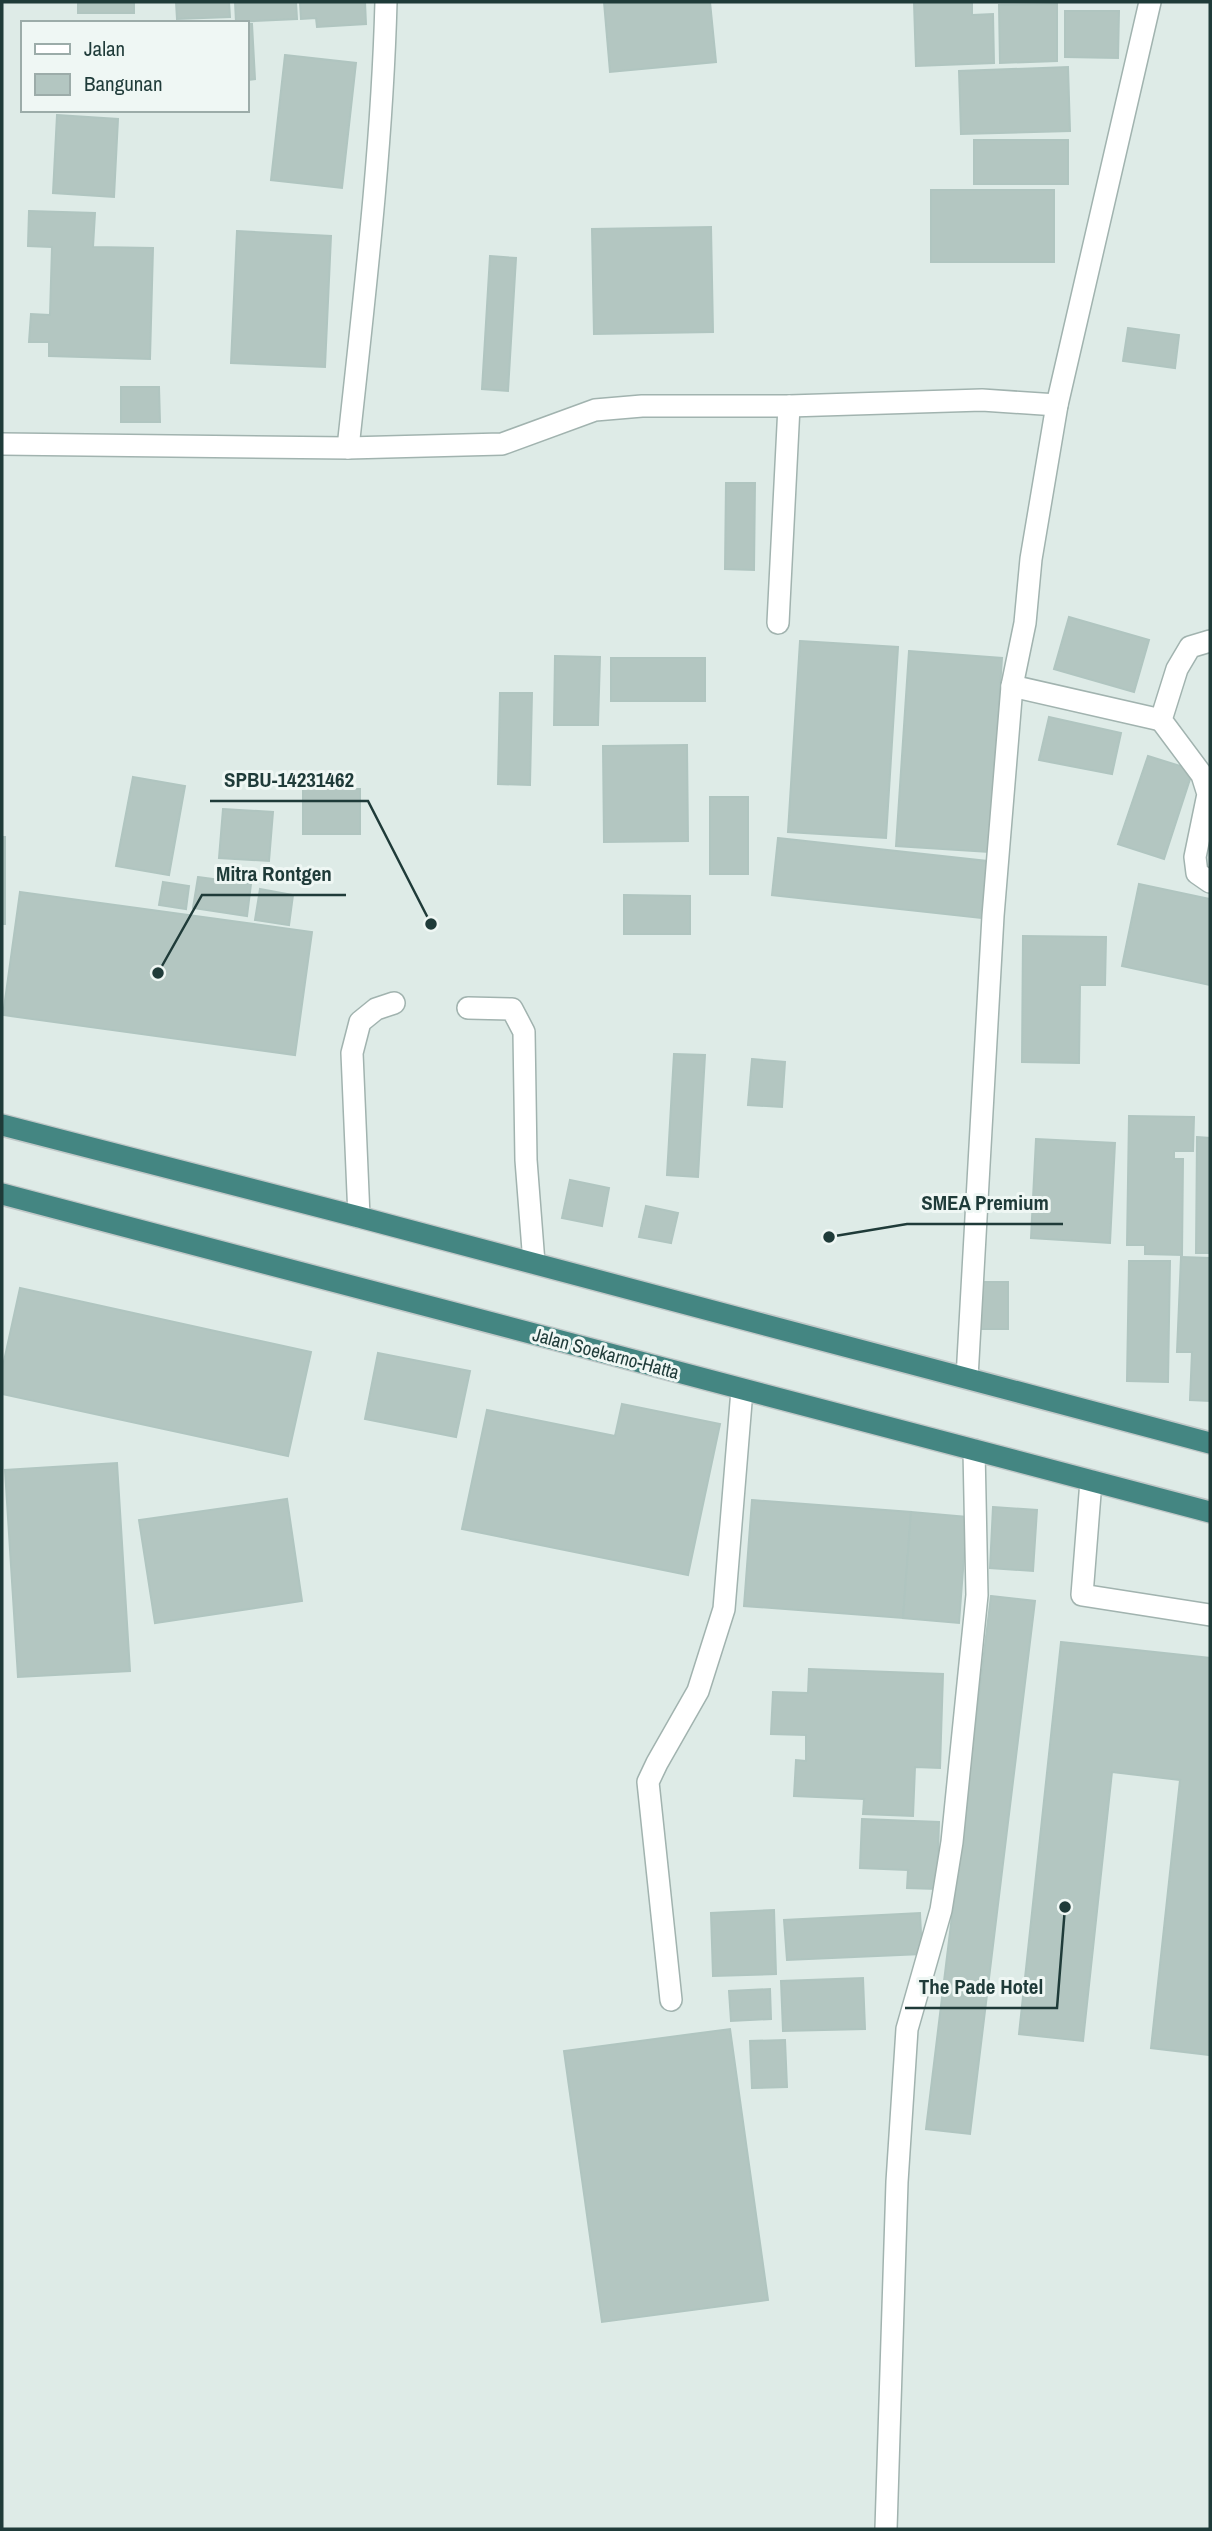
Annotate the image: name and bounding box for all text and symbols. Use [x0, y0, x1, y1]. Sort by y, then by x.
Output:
legend [21, 21, 248, 112]
text: Jalan [84, 34, 125, 63]
text: Bangunan [84, 69, 163, 98]
callout: SPBU-14231462 [210, 759, 368, 801]
text: SPBU-14231462 [224, 765, 354, 794]
callout: Mitra Rontgen [202, 853, 346, 895]
text: Mitra Rontgen [216, 859, 332, 888]
callout: SMEA Premium [907, 1182, 1063, 1224]
text: SMEA Premium [921, 1188, 1049, 1217]
street label: Jalan Soekarno-Hatta [530, 1321, 682, 1385]
callout: The Pade Hotel [905, 1966, 1057, 2008]
text: The Pade Hotel [919, 1972, 1043, 2001]

